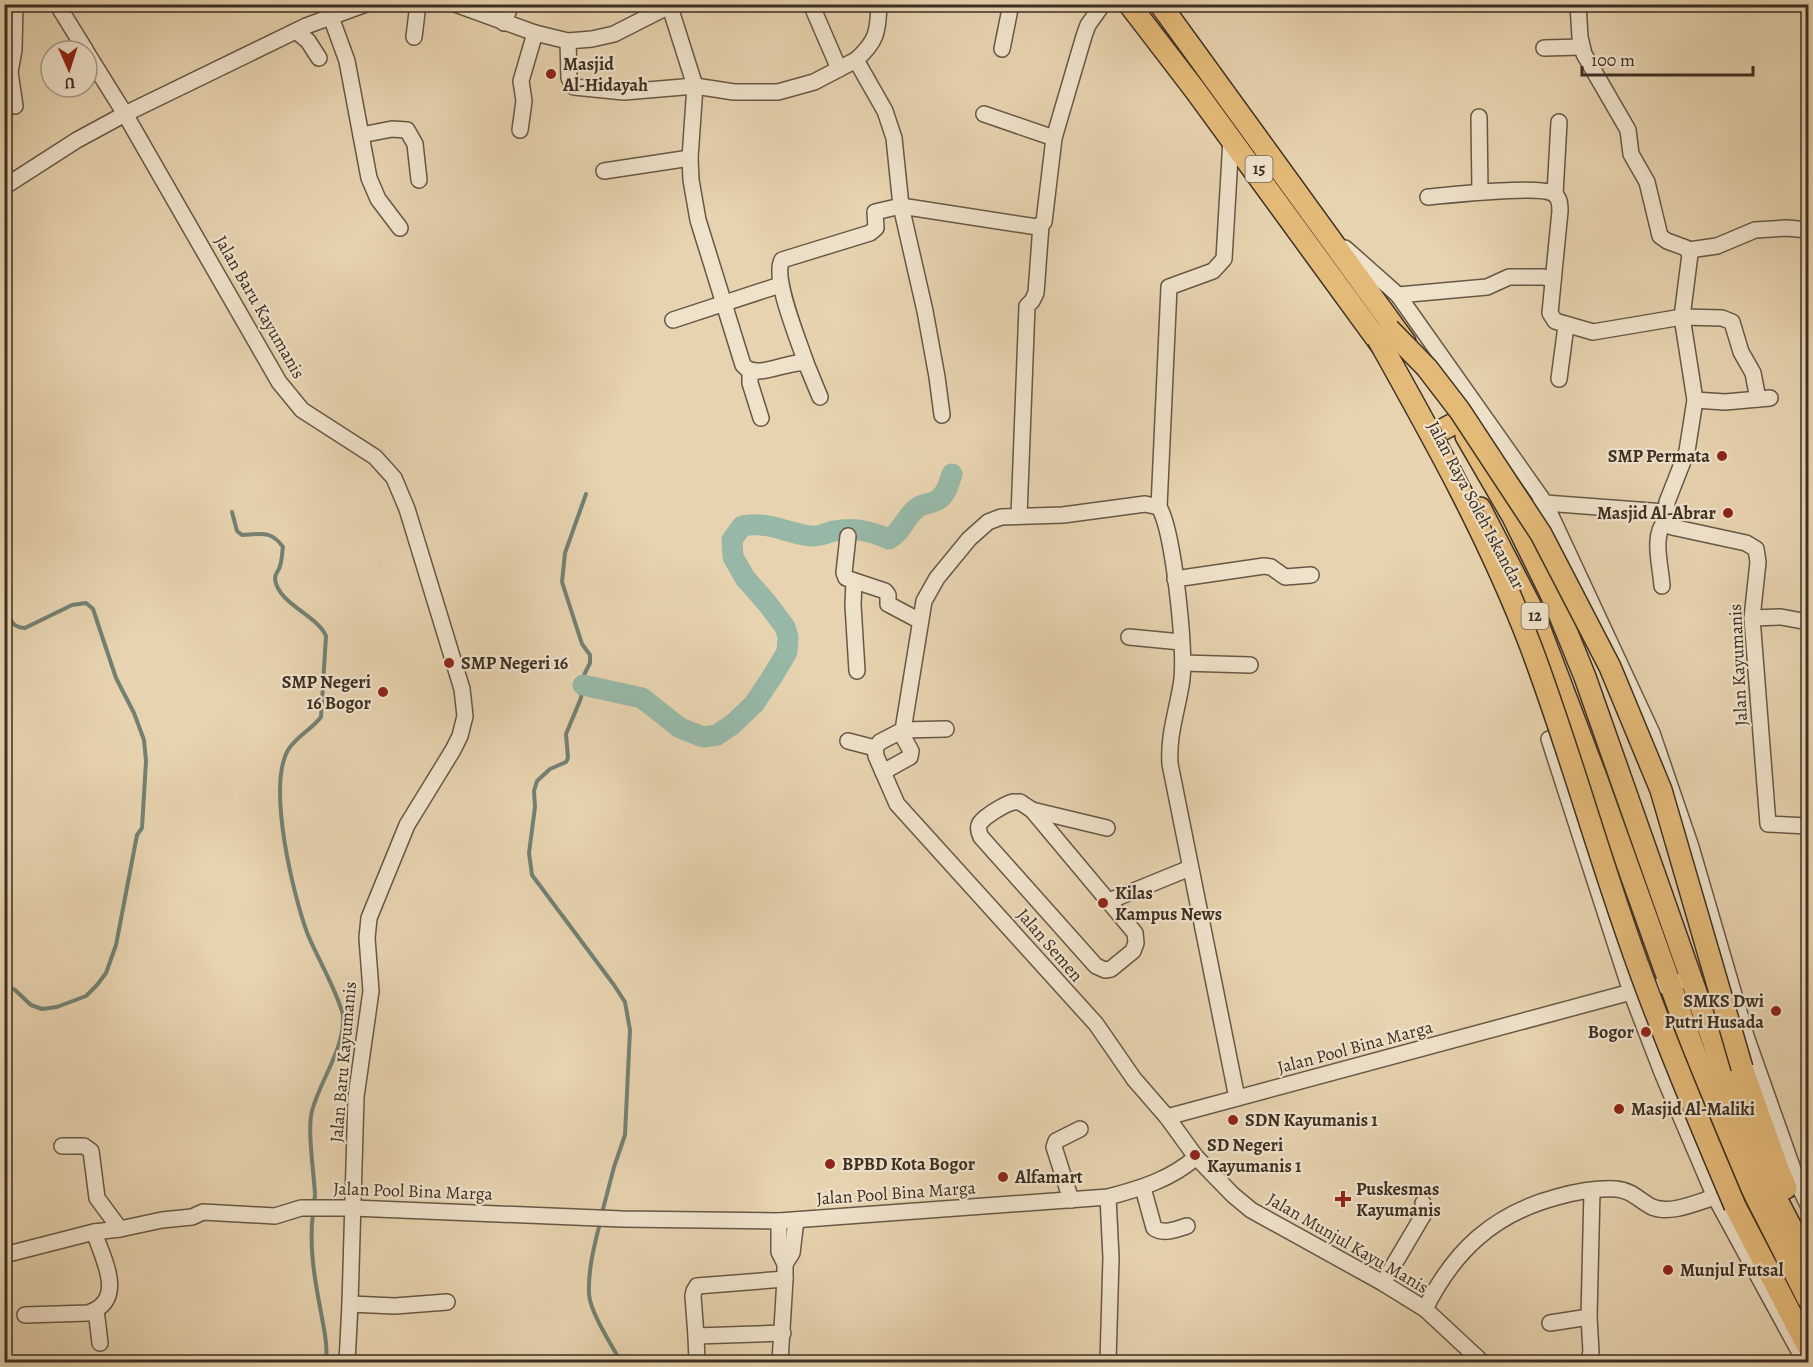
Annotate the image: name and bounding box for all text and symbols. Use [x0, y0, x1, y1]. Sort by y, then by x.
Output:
north arrow [39, 39, 99, 99]
scale bar [1582, 39, 1753, 77]
text: 100 m [1591, 48, 1635, 72]
place label: Masjid Al-Hidayah [562, 52, 648, 97]
marker: Masjid Al-Hidayah [544, 67, 558, 81]
text: U [63, 72, 76, 94]
road number: 15 [1246, 156, 1272, 182]
street label: Jalan Baru Kayumanis [209, 231, 311, 383]
street label: Jalan Raya Soleh Iskandar [1421, 417, 1531, 593]
place label: SMP Permata [1608, 444, 1710, 468]
marker: SMP Permata [1715, 449, 1729, 463]
place label: Masjid Al-Abrar [1597, 501, 1717, 525]
marker: Masjid Al-Abrar [1721, 506, 1735, 520]
road number: 12 [1522, 603, 1549, 629]
street label: Jalan Kayumanis [1723, 603, 1753, 727]
place label: SMP Negeri 16 [461, 651, 568, 675]
marker: SMP Negeri 16 [442, 656, 456, 670]
place label: SMP Negeri 16 Bogor [282, 670, 372, 715]
marker: SMP Negeri 16 Bogor [376, 685, 390, 699]
place label: Kilas Kampus News [1115, 881, 1222, 926]
marker: Kilas Kampus News [1096, 896, 1110, 910]
street label: Jalan Semen [1011, 903, 1089, 987]
street label: Jalan Baru Kayumanis [324, 980, 362, 1144]
place label: SMKS Dwi Putri Husada [1665, 989, 1764, 1034]
marker: SMKS Dwi Putri Husada [1769, 1004, 1783, 1018]
street label: Jalan Pool Bina Marga [1275, 1015, 1436, 1079]
place label: Bogor [1588, 1020, 1635, 1044]
marker: Bogor [1639, 1025, 1653, 1039]
place label: Masjid Al-Maliki [1631, 1097, 1755, 1121]
marker: Masjid Al-Maliki [1612, 1102, 1626, 1116]
place label: SDN Kayumanis 1 [1245, 1108, 1378, 1132]
marker: SDN Kayumanis 1 [1226, 1113, 1240, 1127]
place label: SD Negeri Kayumanis 1 [1207, 1133, 1302, 1178]
marker: SD Negeri Kayumanis 1 [1188, 1148, 1202, 1162]
place label: BPBD Kota Bogor [842, 1152, 976, 1176]
marker: BPBD Kota Bogor [823, 1157, 837, 1171]
place label: Alfamart [1014, 1165, 1083, 1189]
marker: Alfamart [996, 1170, 1010, 1184]
street label: Jalan Pool Bina Marga [815, 1175, 977, 1211]
street label: Jalan Pool Bina Marga [333, 1176, 494, 1206]
place label: Puskesmas Kayumanis [1356, 1177, 1441, 1222]
street label: Jalan Munjul Kayu Manis [1263, 1187, 1433, 1299]
marker: Puskesmas Kayumanis [1334, 1190, 1352, 1208]
place label: Munjul Futsal [1680, 1258, 1784, 1282]
marker: Munjul Futsal [1661, 1263, 1675, 1277]

